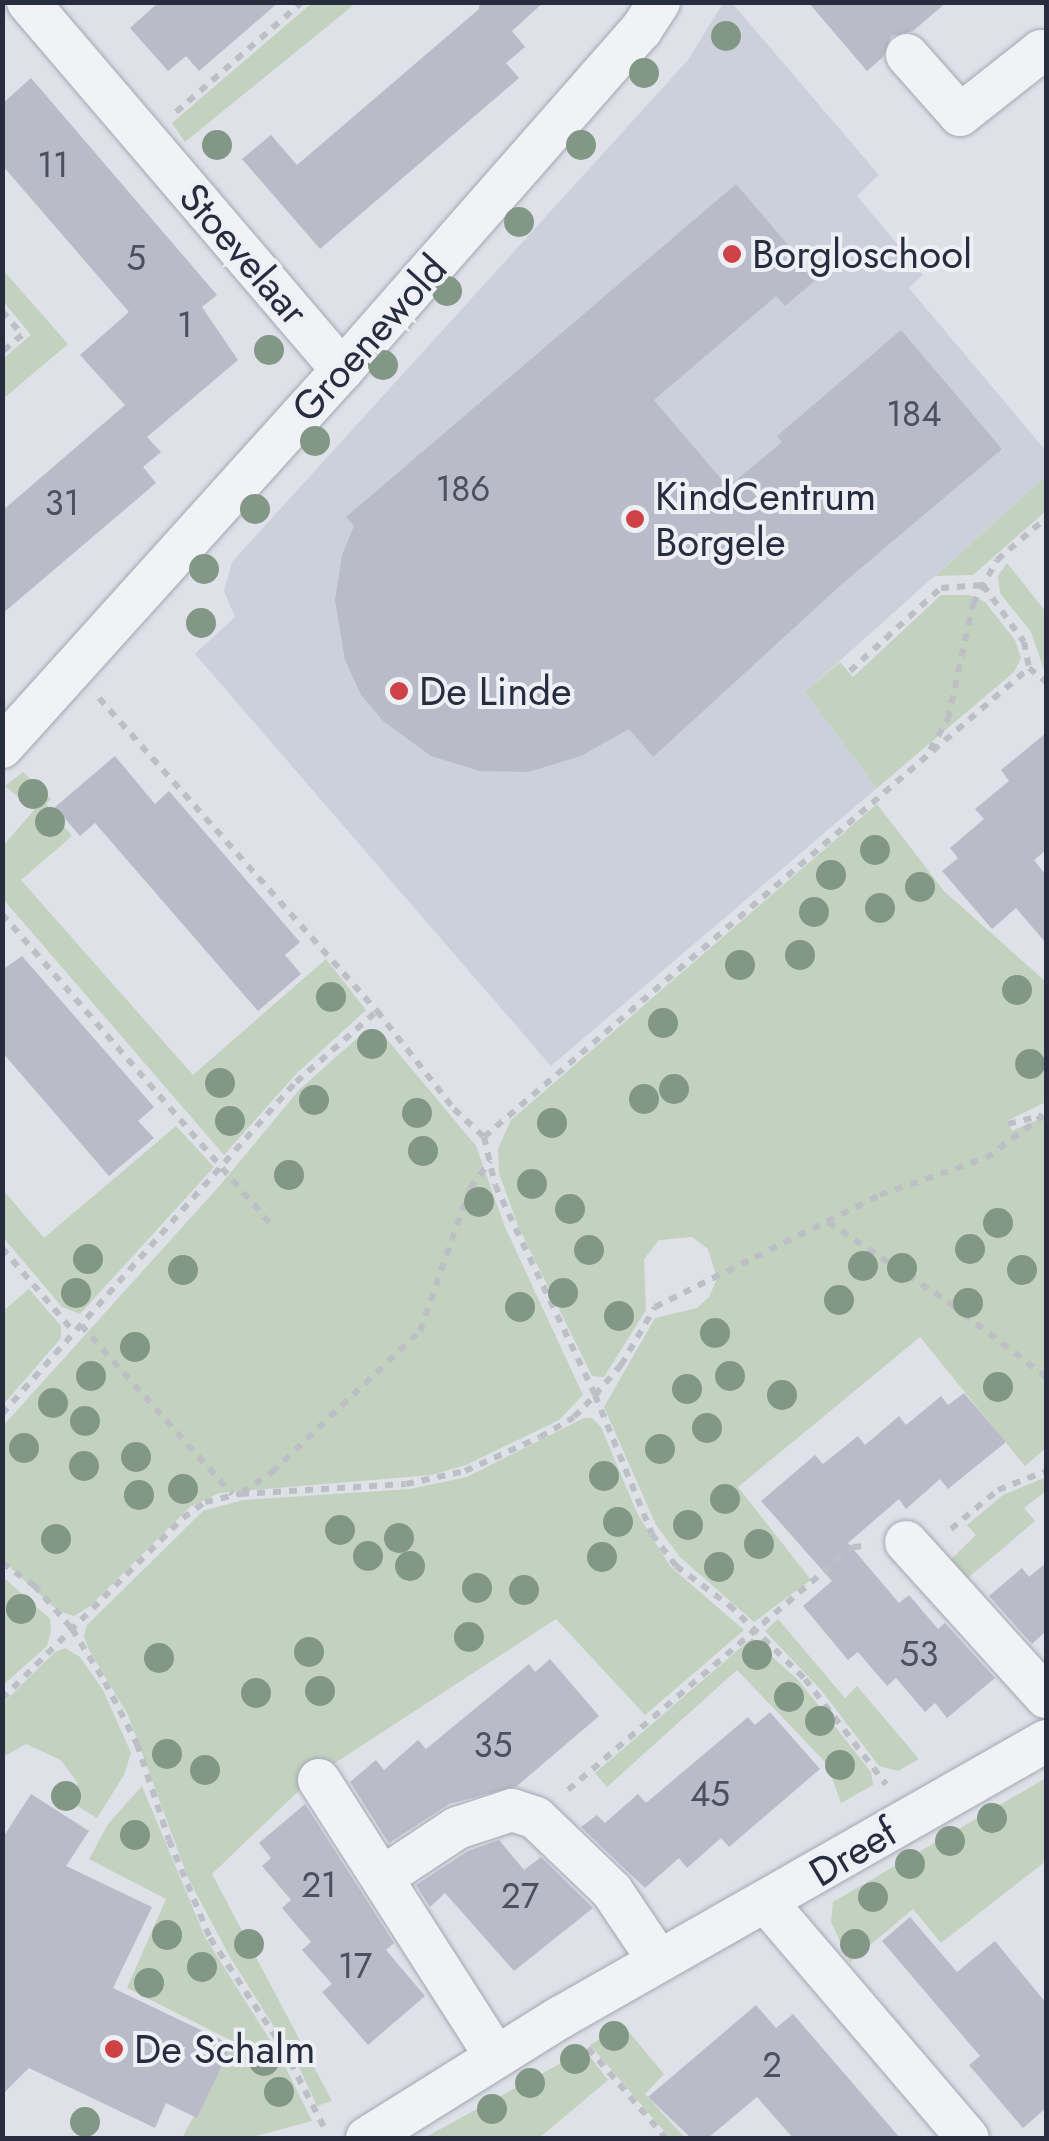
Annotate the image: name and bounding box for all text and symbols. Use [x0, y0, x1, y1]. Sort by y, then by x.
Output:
house number: 11 [37, 144, 69, 186]
street label: Stoevelaar [169, 173, 319, 335]
place label: Borgloschool [752, 230, 972, 278]
house number: 5 [126, 237, 146, 279]
marker: Borgloschool [721, 243, 743, 265]
street label: Groenewold [282, 245, 456, 431]
house number: 1 [177, 304, 193, 346]
house number: 184 [886, 393, 942, 435]
house number: 186 [435, 468, 491, 510]
place label: KindCentrum Borgele [655, 472, 876, 566]
house number: 31 [45, 482, 79, 524]
marker: KindCentrum Borgele [624, 508, 646, 530]
place label: De Linde [419, 667, 572, 715]
marker: De Linde [388, 680, 410, 702]
house number: 53 [900, 1633, 938, 1675]
house number: 35 [474, 1724, 512, 1766]
house number: 45 [690, 1773, 730, 1815]
street label: Dreef [801, 1807, 905, 1897]
house number: 21 [301, 1864, 337, 1906]
house number: 27 [501, 1875, 539, 1917]
house number: 17 [338, 1945, 372, 1987]
place label: De Schalm [134, 2025, 315, 2073]
marker: De Schalm [103, 2038, 125, 2060]
house number: 2 [762, 2044, 782, 2086]

